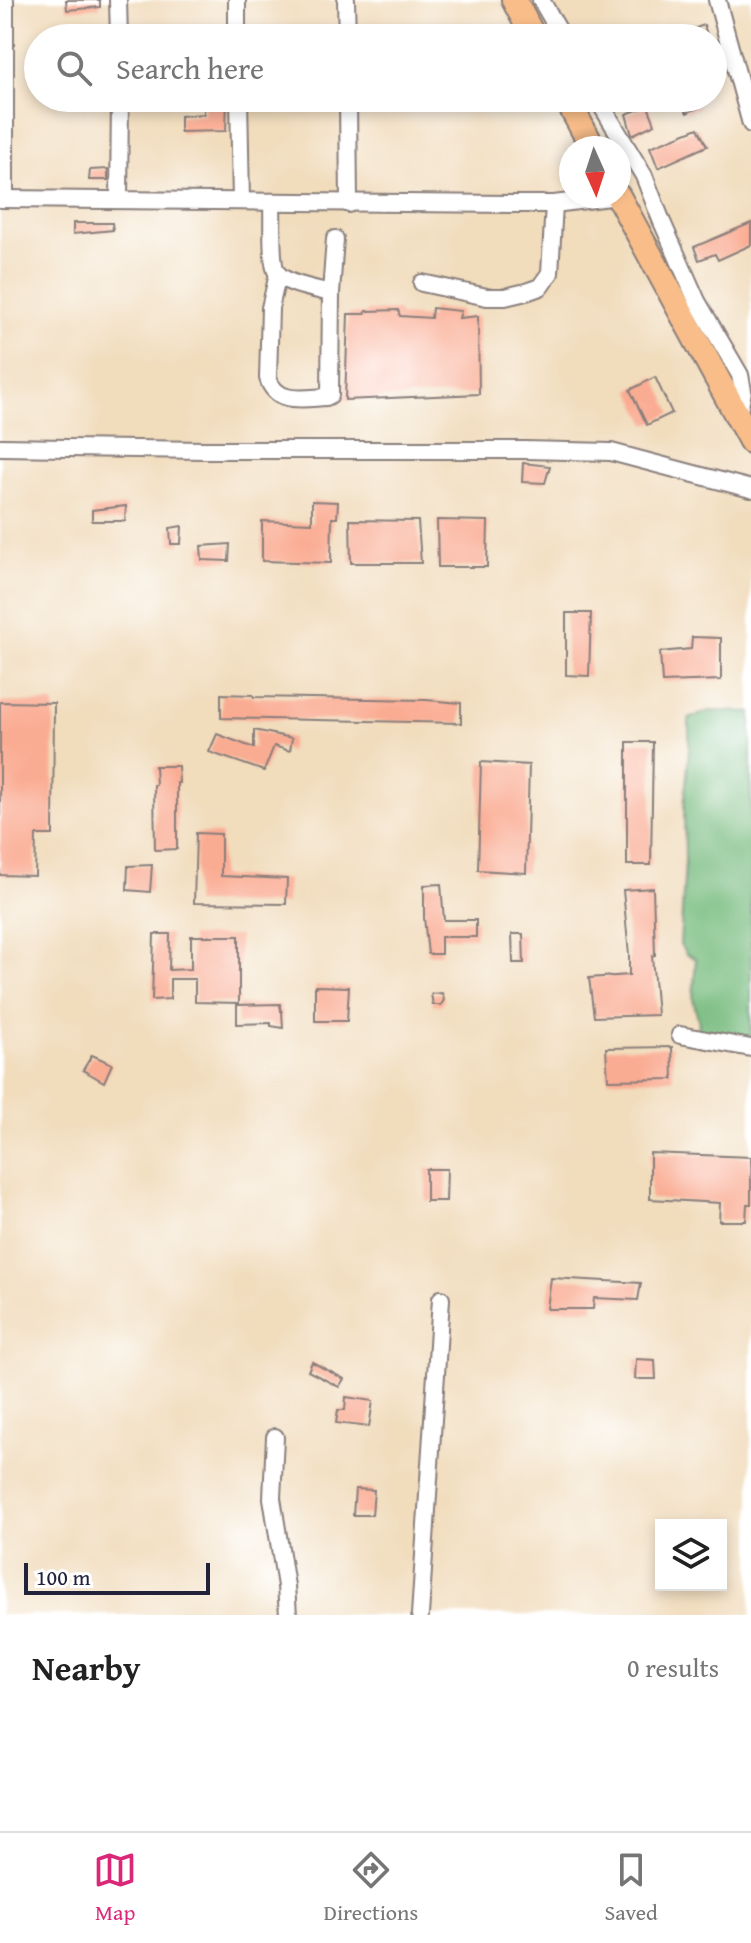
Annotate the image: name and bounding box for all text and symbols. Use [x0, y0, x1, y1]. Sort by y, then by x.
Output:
search box [24, 24, 727, 112]
icon: search [52, 46, 96, 90]
text: Search here [116, 46, 264, 90]
north arrow [559, 136, 631, 208]
map controls [655, 1519, 727, 1591]
button: layers [655, 1519, 727, 1591]
scale bar [24, 1559, 210, 1595]
text: 100 m [36, 1561, 91, 1593]
text: Nearby [32, 1643, 141, 1692]
text: 0 results [627, 1648, 719, 1687]
tab: Map [93, 1848, 137, 1928]
tab: Directions [324, 1848, 418, 1928]
tab: Saved [605, 1848, 658, 1928]

